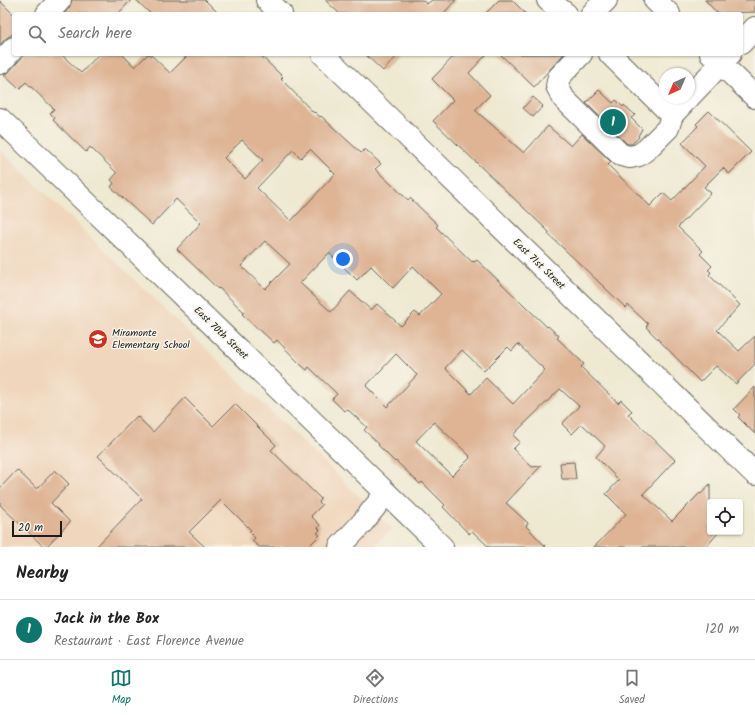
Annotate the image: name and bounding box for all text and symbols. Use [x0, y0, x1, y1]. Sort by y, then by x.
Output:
search box [12, 12, 743, 56]
text: Search here [58, 22, 132, 46]
icon: search [26, 23, 48, 45]
north arrow [659, 68, 695, 104]
pin: 1 [600, 107, 626, 137]
street label: East 71st Street [509, 235, 569, 293]
your location [333, 249, 353, 269]
street label: East 70th Street [190, 303, 252, 363]
place label: Miramonte Elementary School [112, 325, 190, 353]
school or university icon: Miramonte Elementary School [87, 328, 109, 350]
map controls [707, 499, 743, 535]
button: locate [707, 499, 743, 535]
scale bar [12, 519, 62, 538]
text: 20 m [18, 519, 43, 537]
text: Nearby [16, 560, 68, 587]
text: Jack in the Box [54, 607, 159, 631]
text: 1 [27, 619, 31, 640]
text: 120 m [705, 619, 739, 640]
text: Restaurant · East Florence Avenue [54, 631, 244, 652]
tab: Map [110, 667, 132, 709]
tab: Directions [353, 667, 398, 709]
tab: Saved [619, 667, 645, 709]

